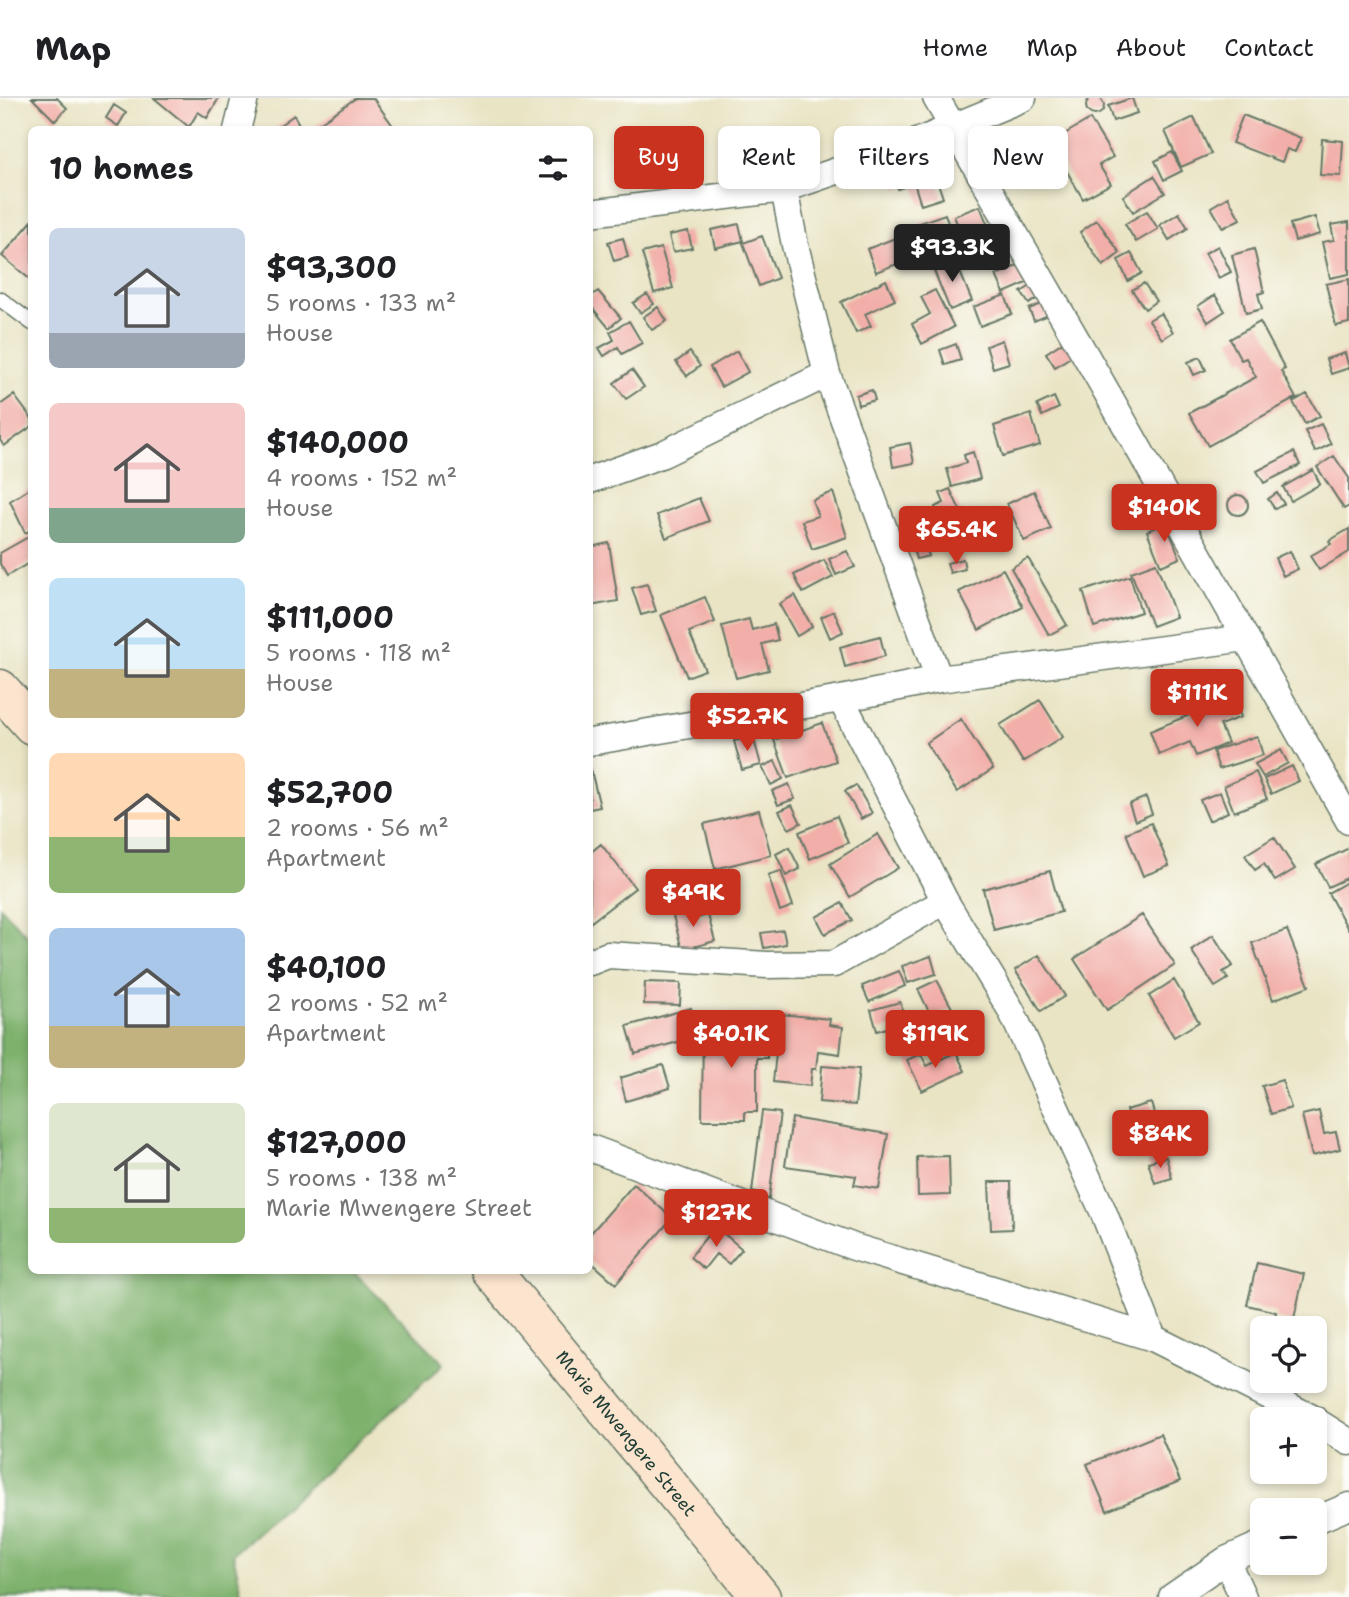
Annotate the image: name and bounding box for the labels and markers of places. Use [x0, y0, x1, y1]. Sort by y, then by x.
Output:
pin: $93.3K [895, 225, 1009, 284]
pin: $140K [1115, 484, 1213, 544]
pin: $65.4K [899, 506, 1013, 566]
pin: $111K [1148, 670, 1246, 729]
pin: $52.7K [690, 694, 804, 753]
pin: $49K [652, 870, 734, 929]
pin: $40.1K [674, 1010, 788, 1070]
pin: $119K [886, 1010, 984, 1070]
pin: $84K [1119, 1110, 1201, 1170]
pin: $127K [667, 1190, 765, 1249]

